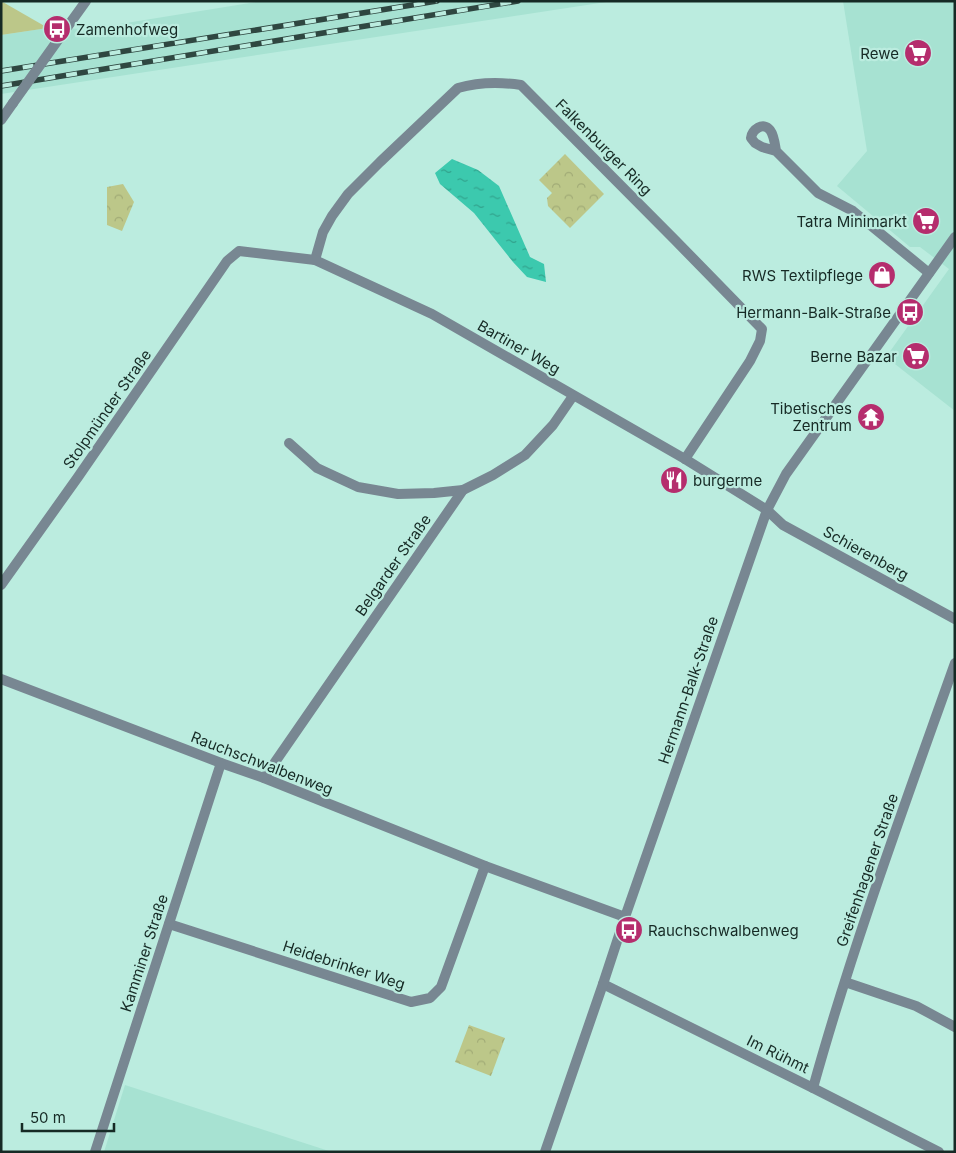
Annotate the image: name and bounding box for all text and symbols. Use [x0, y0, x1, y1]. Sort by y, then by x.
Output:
bus stop icon: Zamenhofweg [42, 14, 72, 44]
place label: Zamenhofweg [76, 20, 178, 39]
supermarket icon: Rewe [903, 38, 933, 68]
place label: Rewe [860, 44, 899, 63]
street label: Falkenburger Ring [552, 95, 656, 199]
supermarket icon: Tatra Minimarkt [911, 206, 941, 236]
place label: Tatra Minimarkt [797, 212, 907, 231]
shop icon: RWS Textilpflege [867, 260, 897, 290]
place label: RWS Textilpflege [742, 266, 863, 285]
bus stop icon: Hermann-Balk-Straße [895, 297, 925, 327]
place label: Hermann-Balk-Straße [736, 303, 891, 322]
street label: Bartiner Weg [474, 316, 564, 378]
supermarket icon: Berne Bazar [901, 341, 931, 371]
street label: Stolpmünder Straße [59, 346, 155, 472]
place label: Berne Bazar [810, 347, 897, 366]
place label: Tibetisches Zentrum [770, 399, 852, 435]
temple icon: Tibetisches Zentrum [856, 402, 886, 432]
restaurant icon: burgerme [659, 465, 689, 495]
place label: burgerme [693, 471, 762, 490]
street label: Belgarder Straße [351, 511, 435, 619]
street label: Schierenberg [820, 522, 912, 584]
street label: Hermann-Balk-Straße [654, 614, 722, 766]
street label: Rauchschwalbenweg [188, 727, 336, 799]
street label: Greifenhagener Straße [832, 791, 902, 949]
street label: Kamminer Straße [116, 892, 172, 1014]
bus stop icon: Rauchschwalbenweg [614, 915, 644, 945]
place label: Rauchschwalbenweg [648, 921, 799, 940]
street label: Heidebrinker Weg [280, 936, 408, 994]
street label: Im Rühmt [744, 1031, 812, 1077]
scale bar [22, 1100, 115, 1132]
text: 50 m [30, 1108, 66, 1127]

